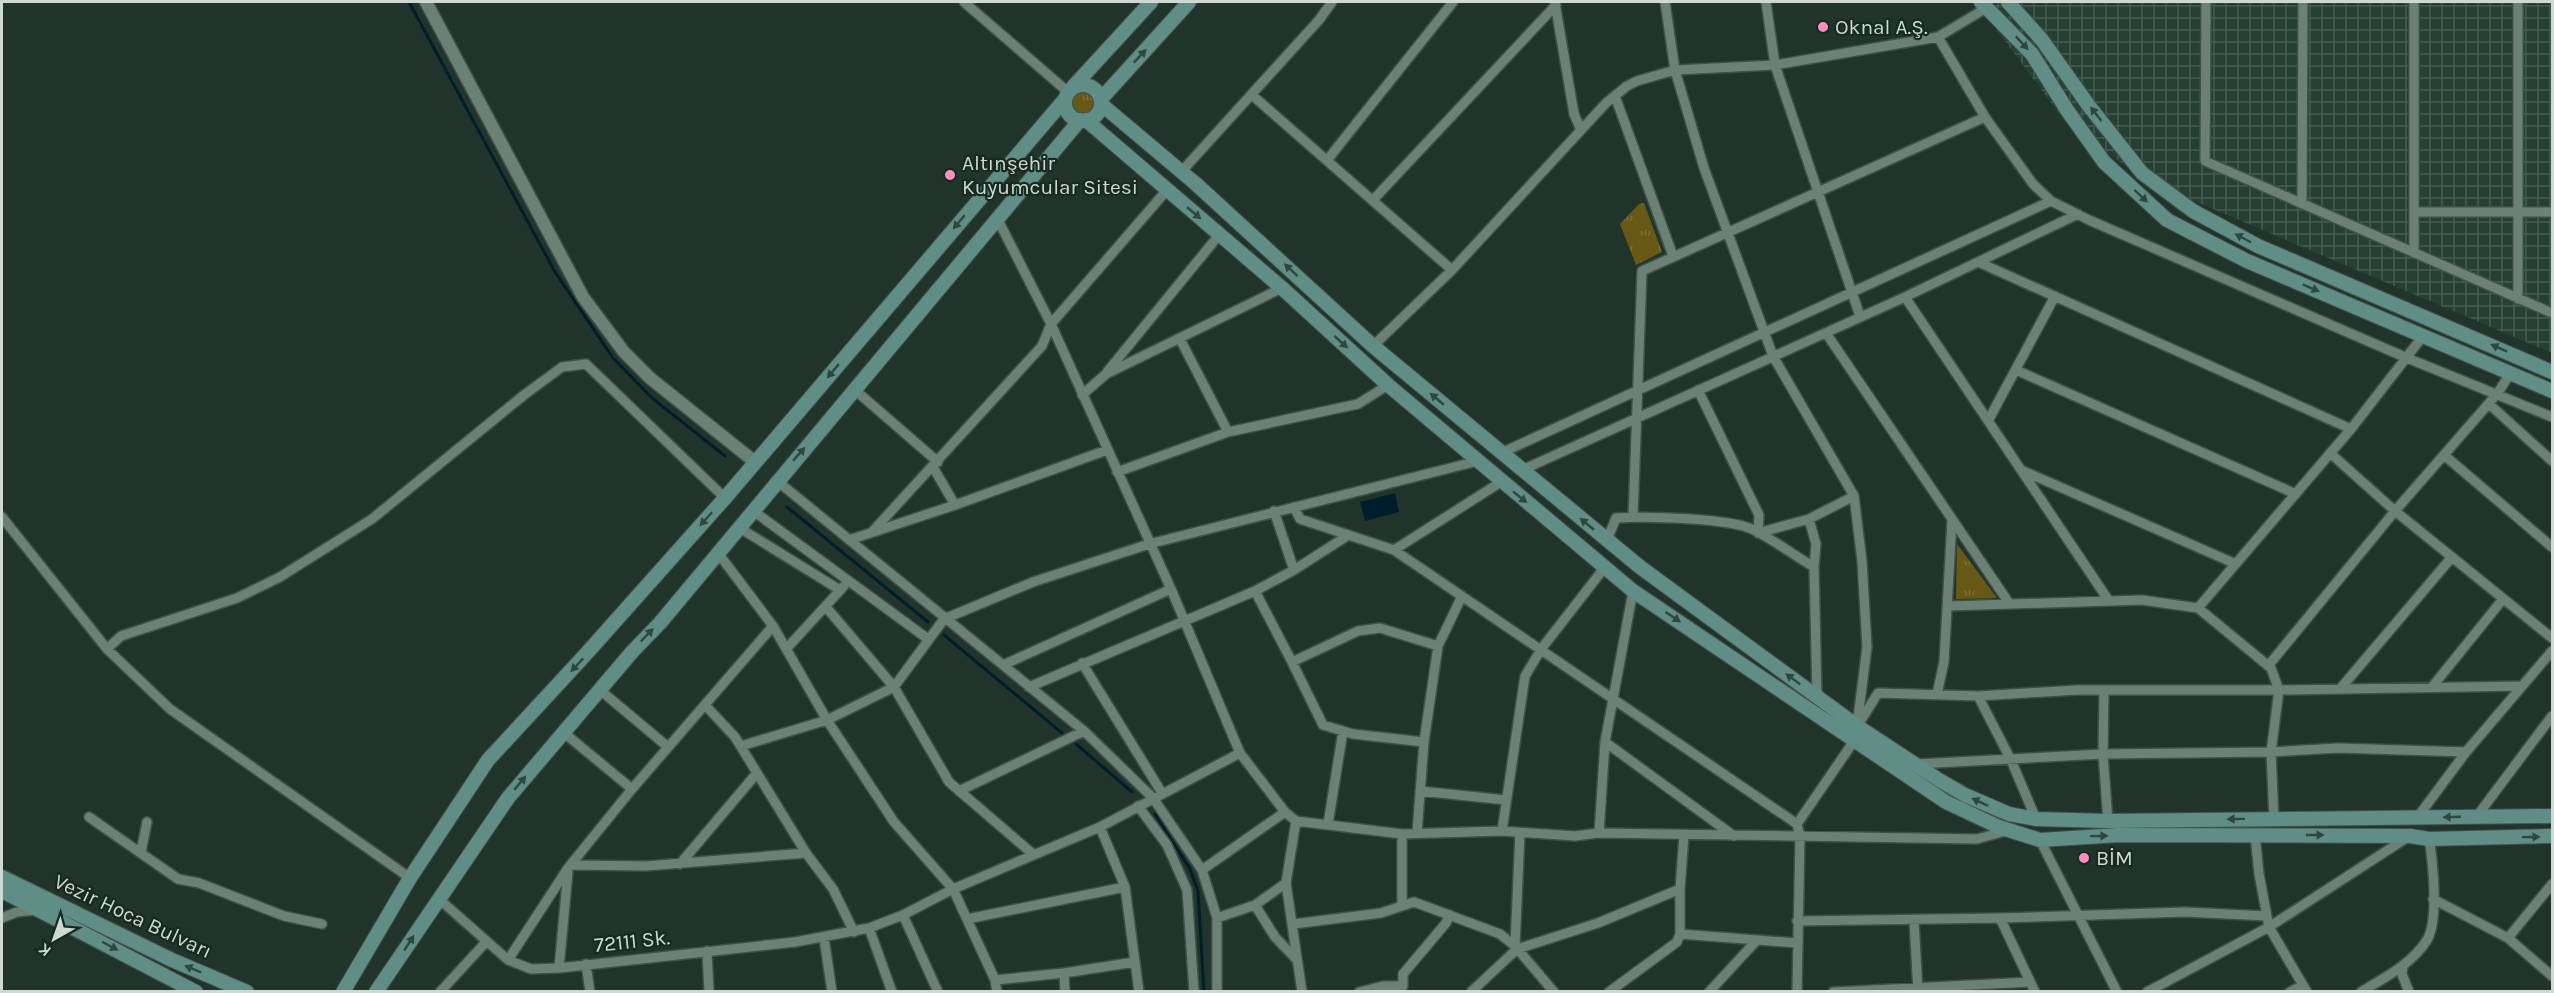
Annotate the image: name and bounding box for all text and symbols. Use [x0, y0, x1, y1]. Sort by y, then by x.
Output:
place label: Oknal A.Ş. [1835, 15, 1928, 39]
marker: Oknal A.Ş. [1816, 20, 1830, 34]
one-way arrow [2015, 36, 2029, 51]
one-way arrow [1133, 48, 1147, 63]
one-way arrow [2089, 106, 2102, 122]
place label: Altınşehir Kuyumcular Sitesi [962, 151, 1138, 199]
marker: Altınşehir Kuyumcular Sitesi [943, 168, 957, 182]
one-way arrow [2133, 189, 2148, 202]
one-way arrow [1186, 206, 1201, 219]
one-way arrow [953, 214, 966, 230]
one-way arrow [2234, 233, 2252, 243]
one-way arrow [1283, 263, 1298, 277]
one-way arrow [2302, 284, 2320, 294]
one-way arrow [1333, 335, 1348, 349]
one-way arrow [2489, 343, 2507, 353]
one-way arrow [827, 363, 840, 378]
one-way arrow [1430, 393, 1445, 406]
one-way arrow [793, 446, 806, 462]
one-way arrow [1512, 490, 1527, 503]
one-way arrow [700, 511, 713, 526]
one-way arrow [1579, 517, 1595, 530]
one-way arrow [1664, 612, 1681, 623]
one-way arrow [640, 629, 654, 643]
one-way arrow [570, 657, 584, 672]
one-way arrow [1786, 673, 1801, 685]
one-way arrow [513, 776, 526, 791]
one-way arrow [1972, 798, 1989, 807]
one-way arrow [2443, 813, 2462, 822]
one-way arrow [2227, 814, 2246, 824]
one-way arrow [2305, 830, 2324, 840]
one-way arrow [2089, 831, 2108, 841]
one-way arrow [2521, 832, 2540, 841]
place label: BİM [2096, 846, 2133, 870]
marker: BİM [2077, 851, 2091, 865]
street label: Vezir Hoca Bulvarı [50, 869, 216, 963]
north arrow [24, 909, 84, 969]
street label: 72111 Sk. [593, 925, 671, 957]
one-way arrow [404, 935, 415, 952]
text: K [34, 939, 55, 961]
one-way arrow [102, 941, 119, 951]
one-way arrow [184, 964, 202, 974]

